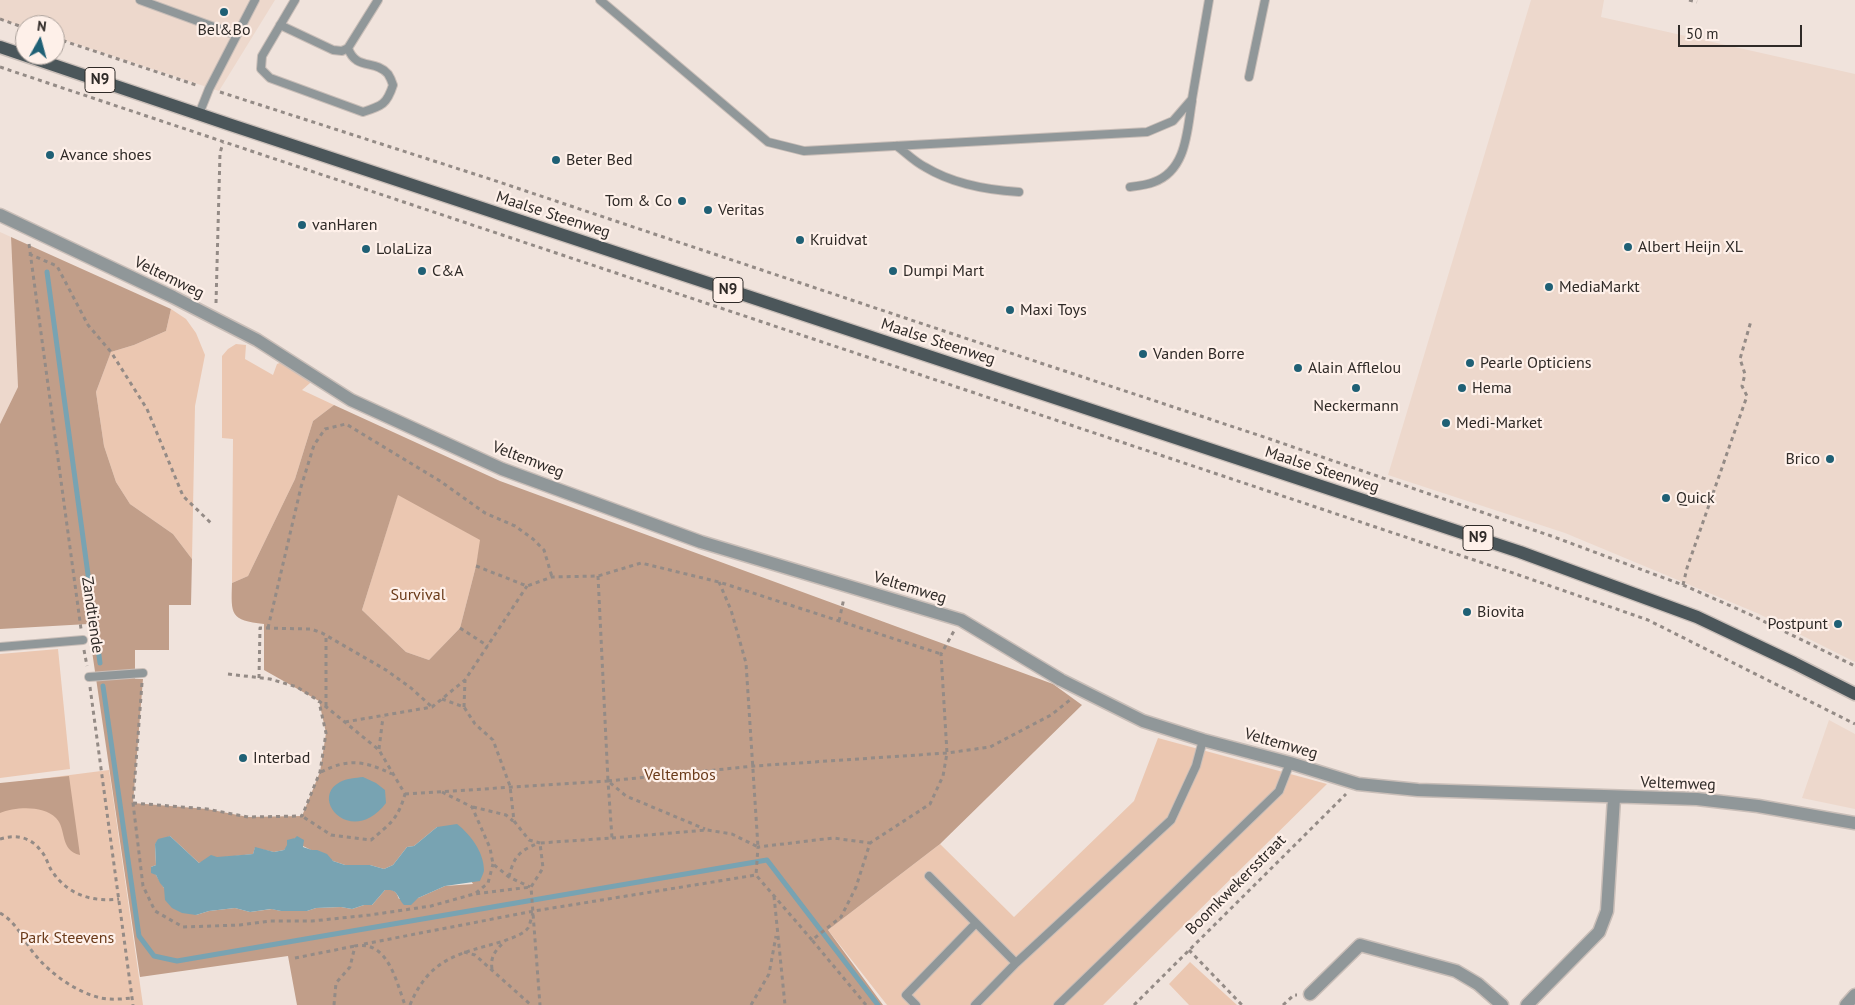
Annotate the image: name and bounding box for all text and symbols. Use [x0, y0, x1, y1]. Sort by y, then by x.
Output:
marker: Bel&Bo [218, 6, 230, 18]
north arrow [15, 15, 65, 65]
scale bar [1680, 15, 1804, 47]
text: N [36, 17, 47, 36]
place label: Bel&Bo [197, 20, 251, 40]
text: 50 m [1686, 24, 1719, 43]
road number: N9 [85, 68, 115, 92]
place label: Avance shoes [60, 145, 151, 165]
marker: Avance shoes [44, 149, 56, 161]
place label: Beter Bed [566, 150, 633, 170]
marker: Beter Bed [550, 154, 562, 166]
street label: Maalse Steenweg [493, 187, 613, 243]
place label: Tom & Co [605, 191, 672, 211]
marker: Tom & Co [676, 195, 688, 207]
place label: Veritas [718, 200, 764, 220]
marker: Veritas [702, 204, 714, 216]
place label: vanHaren [312, 215, 377, 235]
marker: vanHaren [296, 219, 308, 231]
place label: Kruidvat [810, 230, 867, 250]
marker: Kruidvat [794, 234, 806, 246]
place label: Albert Heijn XL [1638, 237, 1743, 257]
place label: LolaLiza [376, 239, 432, 259]
marker: Albert Heijn XL [1622, 241, 1634, 253]
marker: LolaLiza [360, 243, 372, 255]
street label: Veltemweg [131, 253, 207, 303]
place label: C&A [432, 261, 464, 281]
place label: Dumpi Mart [903, 261, 984, 281]
marker: C&A [416, 265, 428, 277]
marker: Dumpi Mart [887, 265, 899, 277]
place label: MediaMarkt [1559, 277, 1640, 297]
road number: N9 [713, 278, 743, 302]
marker: MediaMarkt [1543, 281, 1555, 293]
place label: Maxi Toys [1020, 300, 1087, 320]
marker: Maxi Toys [1004, 304, 1016, 316]
street label: Maalse Steenweg [878, 314, 998, 370]
place label: Vanden Borre [1153, 344, 1245, 364]
marker: Vanden Borre [1137, 348, 1149, 360]
place label: Pearle Opticiens [1480, 353, 1591, 373]
marker: Pearle Opticiens [1464, 357, 1476, 369]
place label: Alain Afflelou [1308, 358, 1401, 378]
marker: Alain Afflelou [1292, 362, 1304, 374]
place label: Hema [1472, 378, 1512, 398]
marker: Neckermann [1350, 382, 1362, 394]
marker: Hema [1456, 382, 1468, 394]
place label: Neckermann [1313, 396, 1399, 416]
place label: Medi-Market [1456, 413, 1542, 433]
marker: Medi-Market [1440, 417, 1452, 429]
street label: Veltemweg [489, 438, 567, 482]
street label: Maalse Steenweg [1262, 442, 1382, 498]
place label: Brico [1786, 449, 1820, 469]
marker: Brico [1824, 453, 1836, 465]
place label: Quick [1676, 488, 1715, 508]
marker: Quick [1660, 492, 1672, 504]
road number: N9 [1463, 526, 1493, 550]
street label: Veltemweg [871, 568, 949, 608]
street label: Zandtiende [77, 576, 107, 654]
park label: Survival [391, 585, 445, 605]
place label: Biovita [1477, 602, 1524, 622]
marker: Biovita [1461, 606, 1473, 618]
place label: Postpunt [1767, 614, 1828, 634]
marker: Postpunt [1832, 618, 1844, 630]
street label: Veltemweg [1242, 724, 1320, 764]
place label: Interbad [253, 748, 310, 768]
marker: Interbad [237, 752, 249, 764]
park label: Veltembos [644, 765, 716, 785]
street label: Veltemweg [1640, 773, 1716, 795]
street label: Boomkwekersstraat [1182, 831, 1290, 939]
park label: Park Steevens [20, 928, 114, 948]

